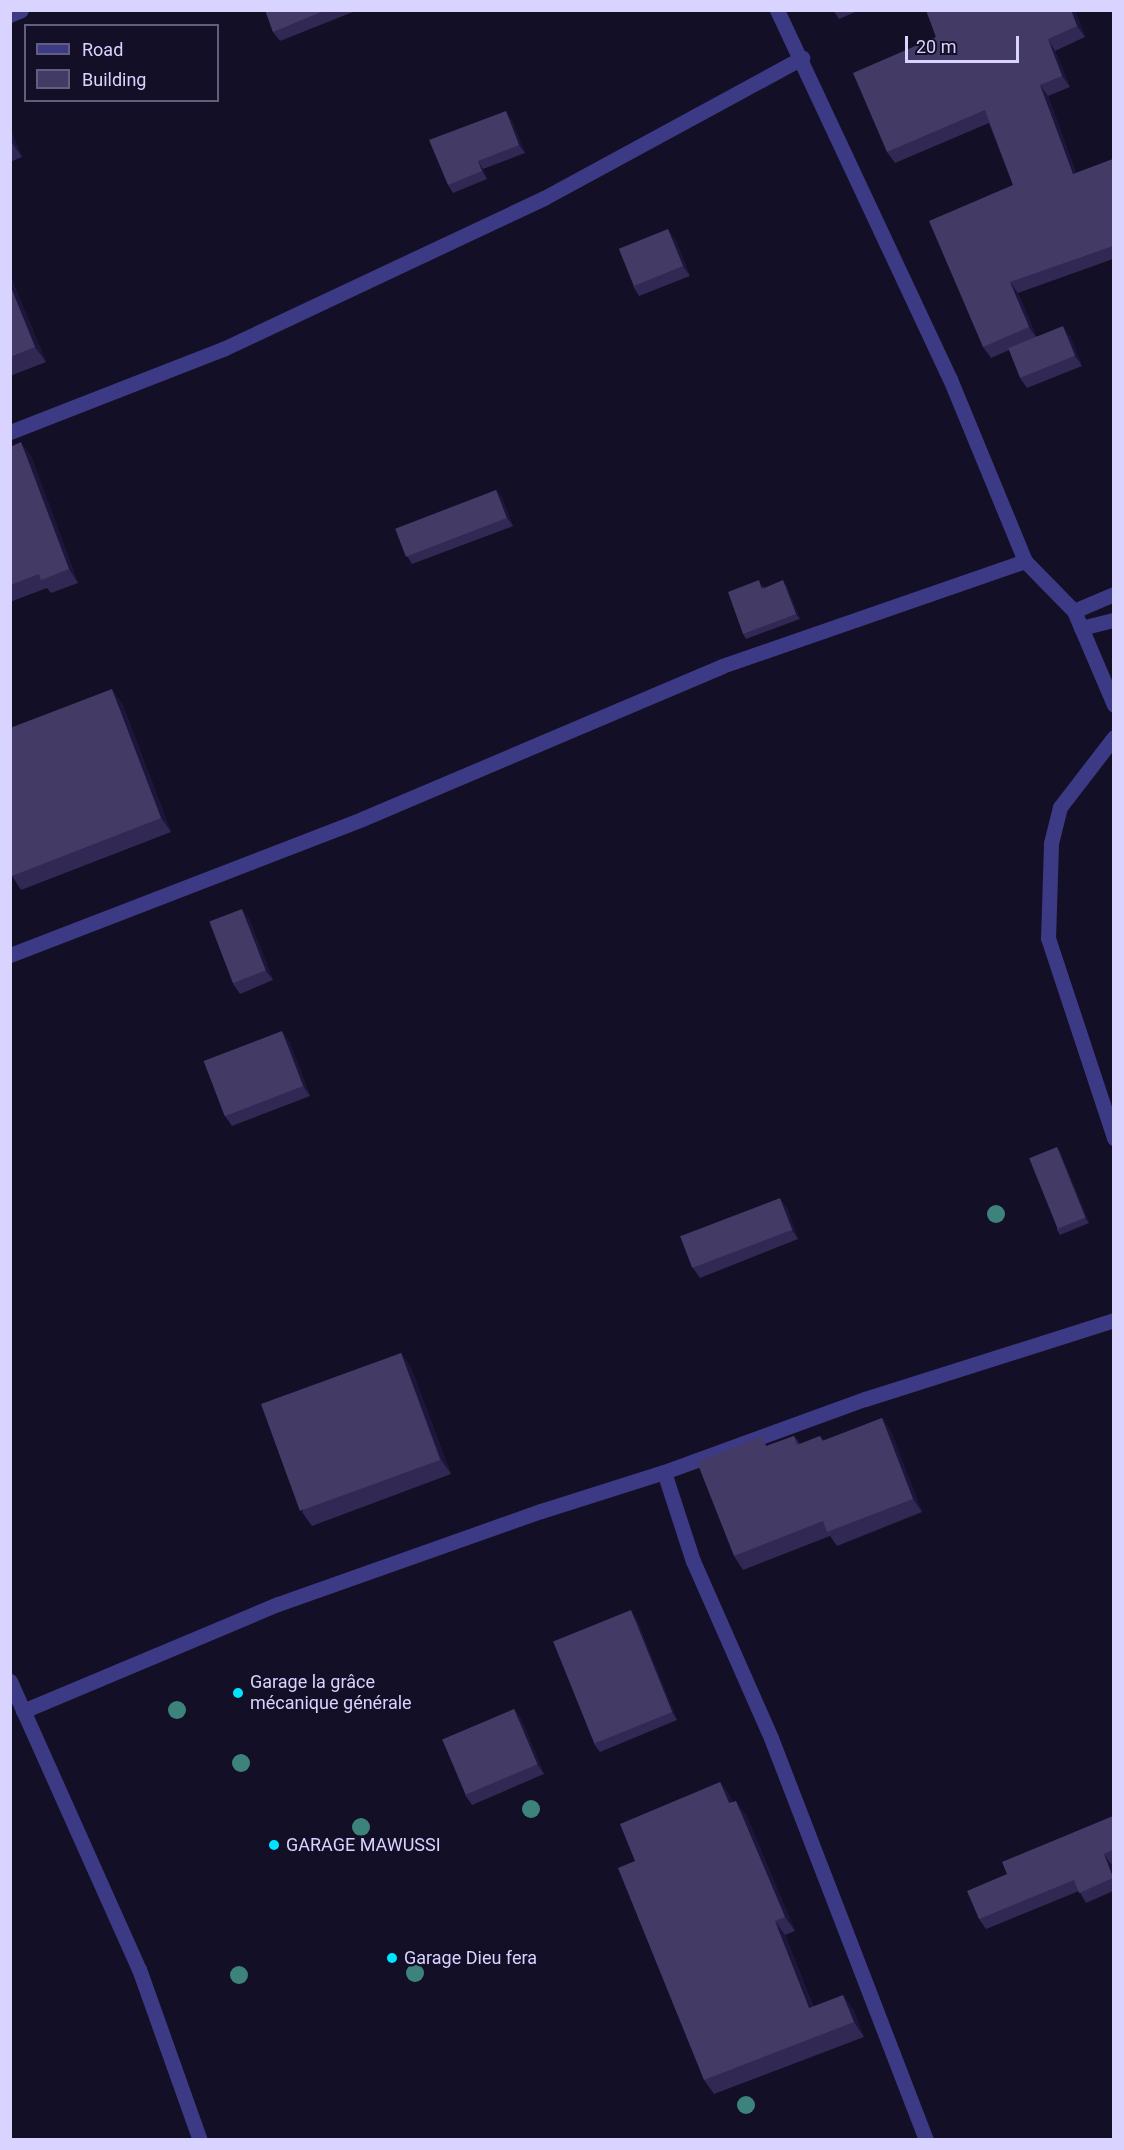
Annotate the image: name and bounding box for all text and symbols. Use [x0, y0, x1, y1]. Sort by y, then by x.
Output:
legend [24, 24, 219, 102]
scale bar [908, 24, 1022, 62]
text: 20 m [916, 36, 956, 57]
text: Road [82, 39, 123, 60]
text: Building [82, 69, 146, 90]
place label: Garage la grâce mécanique générale [250, 1672, 412, 1714]
marker: Garage la grâce mécanique générale [231, 1686, 245, 1700]
place label: GARAGE MAWUSSI [286, 1834, 441, 1856]
marker: GARAGE MAWUSSI [267, 1838, 281, 1852]
place label: Garage Dieu fera [404, 1947, 537, 1969]
marker: Garage Dieu fera [385, 1951, 399, 1965]

